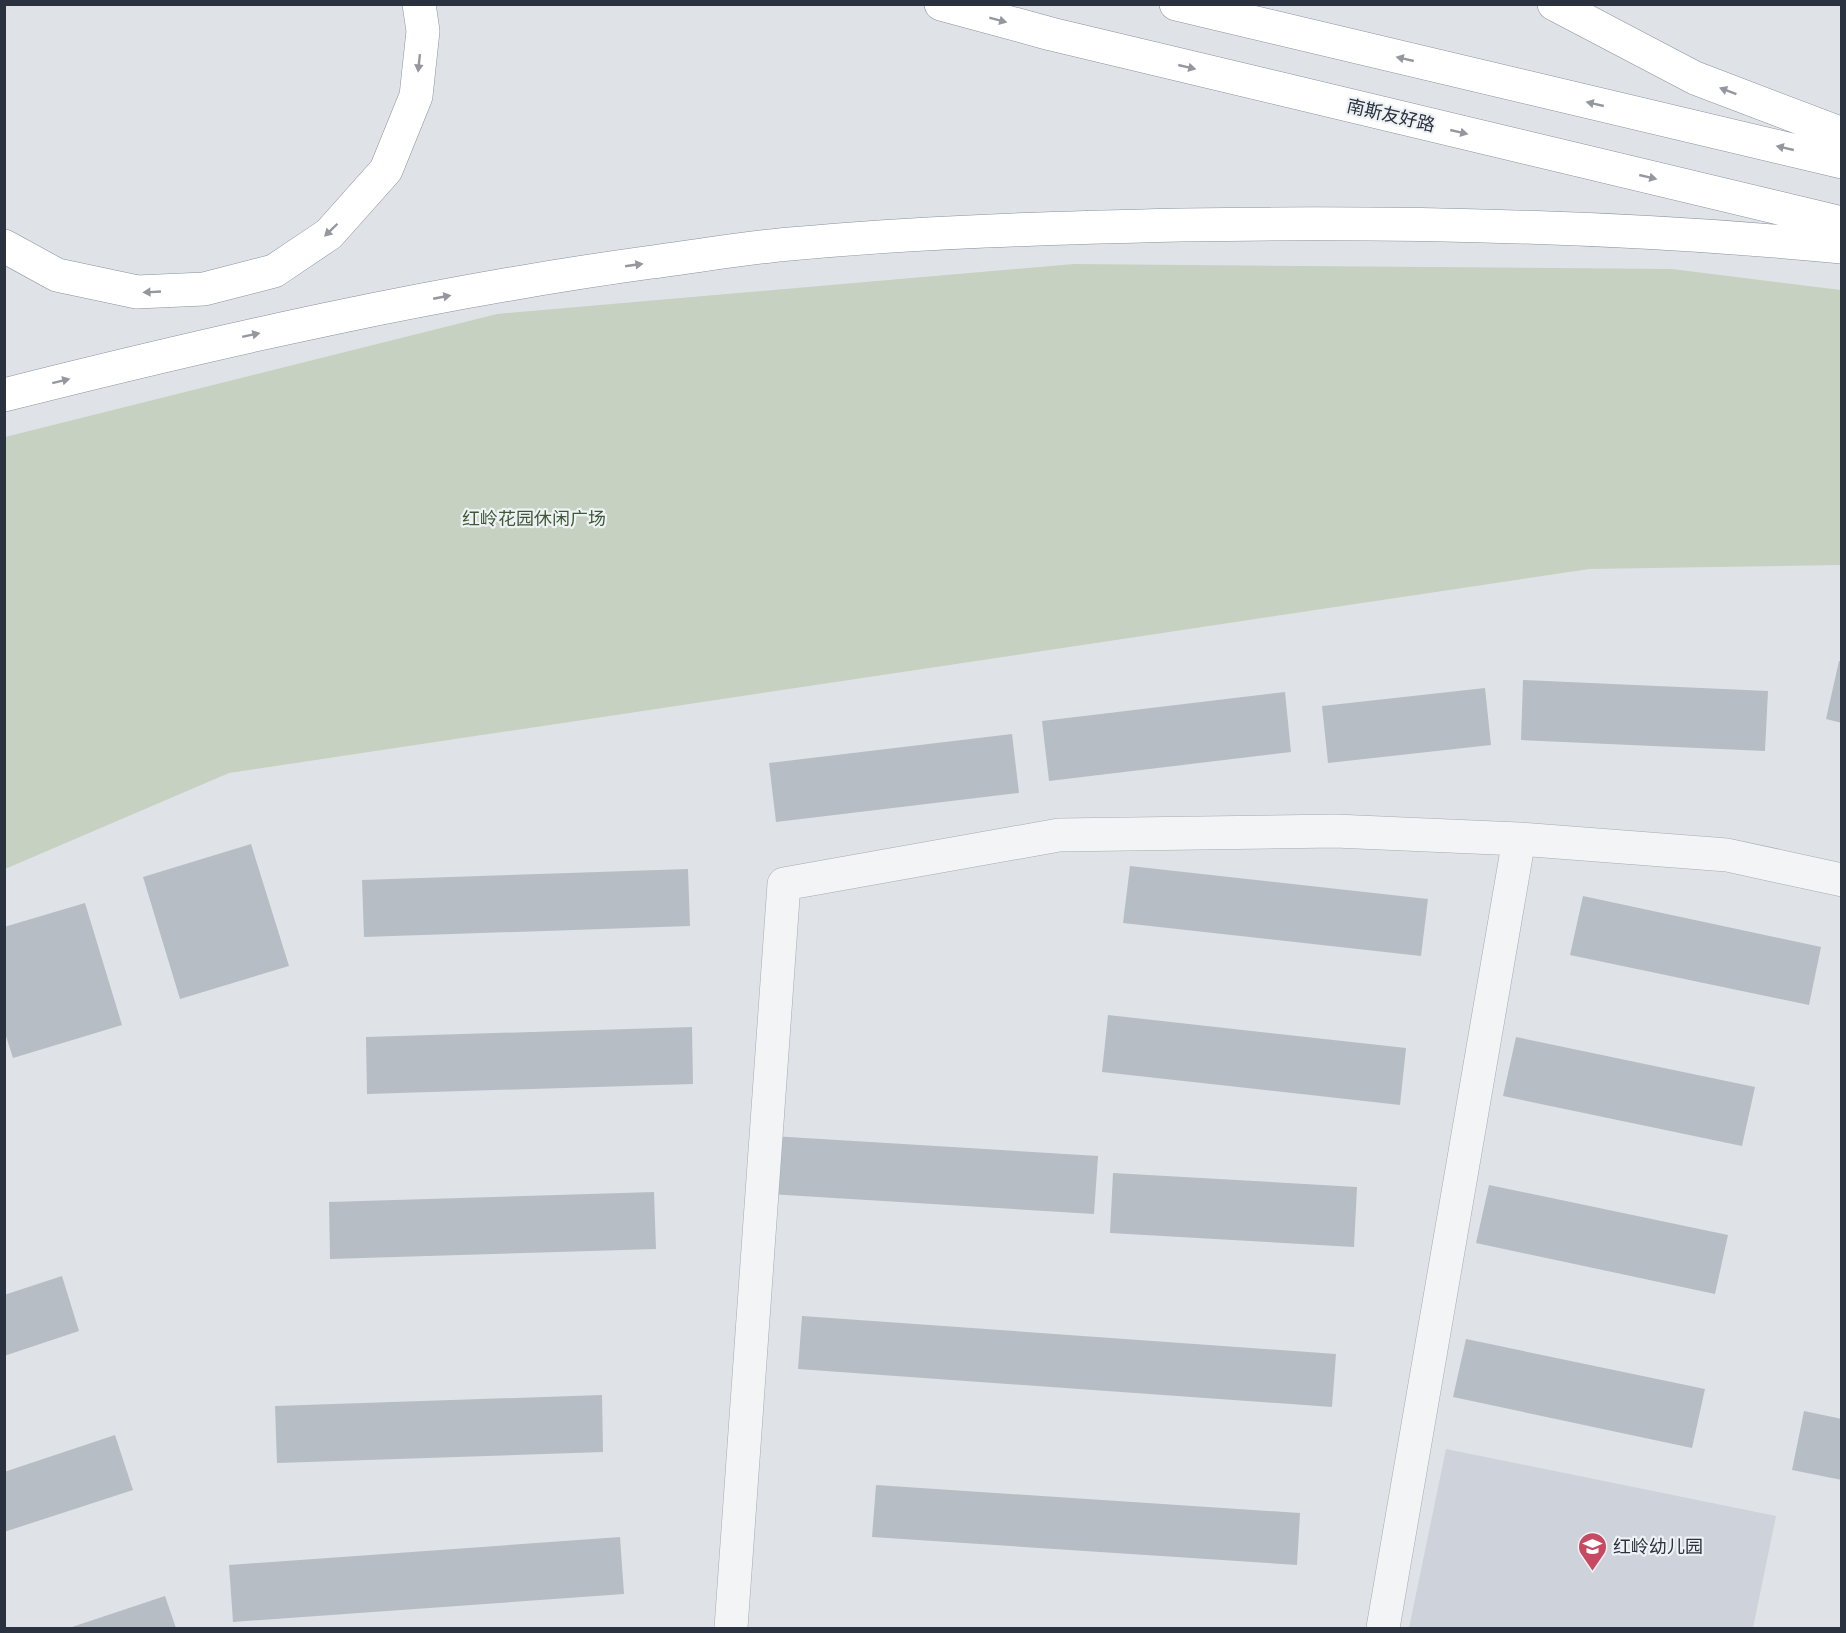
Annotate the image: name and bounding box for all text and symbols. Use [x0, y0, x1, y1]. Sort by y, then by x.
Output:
one-way arrow [989, 16, 1007, 25]
one-way arrow [415, 53, 424, 72]
one-way arrow [1396, 54, 1414, 64]
one-way arrow [1178, 62, 1196, 72]
one-way arrow [1719, 85, 1737, 95]
street label: 南斯友好路 [1344, 93, 1438, 137]
one-way arrow [1585, 98, 1604, 108]
one-way arrow [1449, 127, 1468, 137]
one-way arrow [1775, 143, 1794, 153]
one-way arrow [1639, 172, 1657, 182]
one-way arrow [325, 223, 339, 237]
one-way arrow [625, 260, 644, 269]
one-way arrow [142, 287, 161, 296]
one-way arrow [433, 292, 452, 301]
one-way arrow [241, 330, 260, 339]
one-way arrow [52, 375, 70, 385]
park label: 红岭花园休闲广场 [462, 506, 606, 531]
school or university icon: 红岭幼儿园 [1576, 1530, 1608, 1572]
place label: 红岭幼儿园 [1613, 1534, 1703, 1559]

